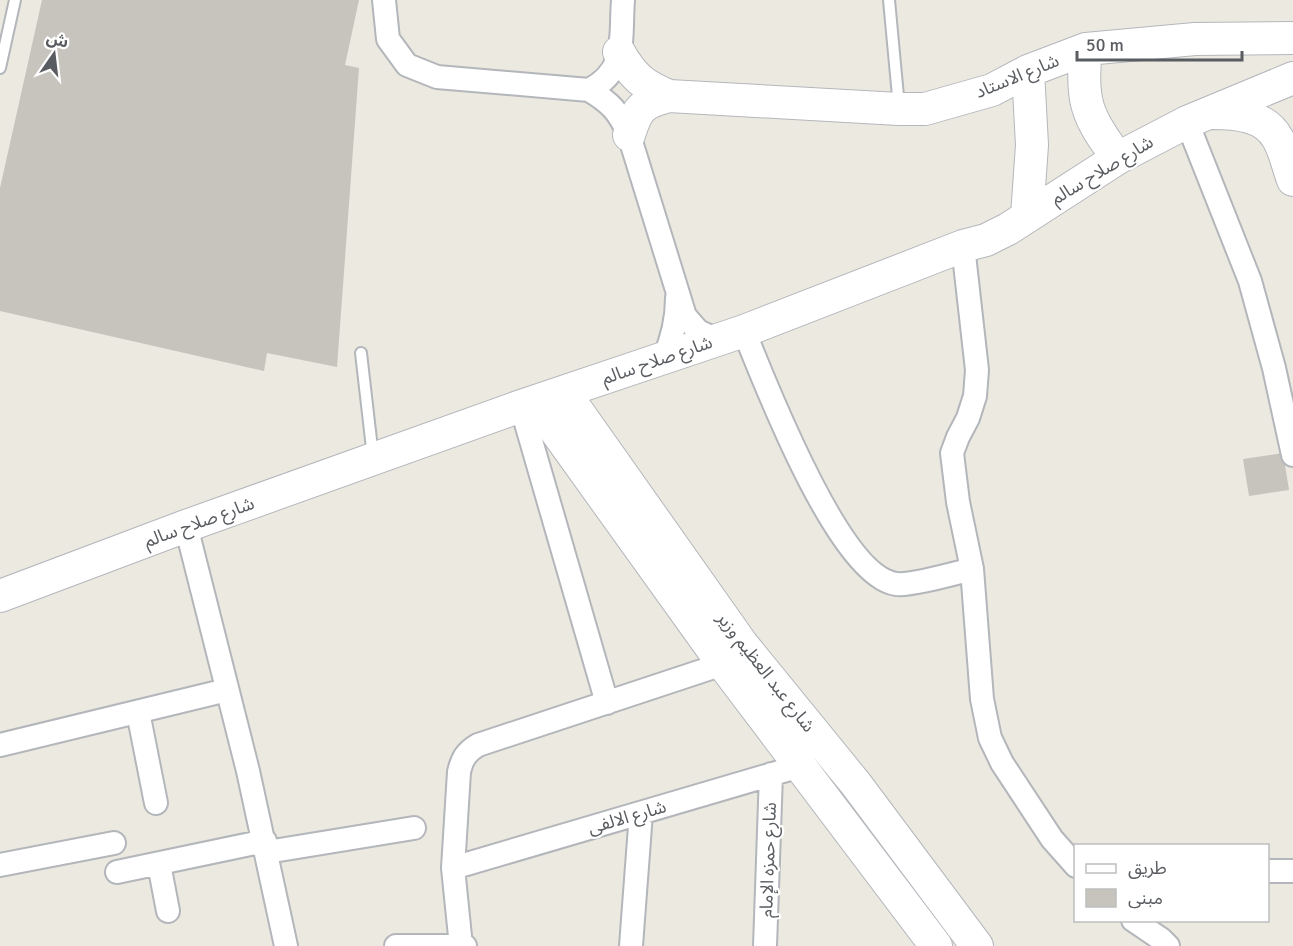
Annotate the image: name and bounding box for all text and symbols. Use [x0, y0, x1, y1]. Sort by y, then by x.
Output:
north arrow [24, 24, 84, 84]
scale bar [1077, 24, 1242, 62]
text: ش [44, 28, 71, 53]
text: 50 m [1086, 34, 1124, 56]
street label: شارع الاستاد [972, 49, 1063, 106]
street label: شارع صلاح سالم [1047, 131, 1159, 212]
street label: شارع صلاح سالم [599, 331, 716, 392]
street label: شارع صلاح سالم [141, 492, 258, 555]
street label: شارع عبد العظيم وزير [709, 607, 820, 738]
street label: شارع الالفى [585, 795, 670, 842]
street label: شارع حمزه الإمام [755, 802, 784, 918]
legend [1074, 844, 1269, 922]
text: طريق [1128, 857, 1167, 879]
text: مبنى [1128, 887, 1163, 909]

